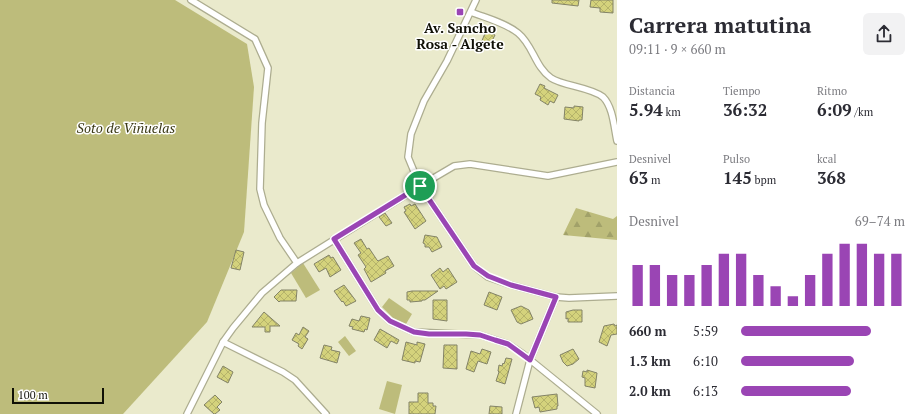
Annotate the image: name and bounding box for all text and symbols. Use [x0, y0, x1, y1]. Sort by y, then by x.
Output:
marker: Av. Sancho Rosa - Algete [455, 7, 465, 17]
text: Carrera matutina [629, 10, 812, 39]
button: share [863, 13, 905, 55]
place label: Av. Sancho Rosa - Algete [416, 18, 504, 53]
text: 09:11 · 9 × 660 m [629, 40, 726, 58]
text: Distancia [629, 84, 675, 98]
text: Tiempo [723, 84, 760, 98]
text: Ritmo [817, 84, 847, 98]
text: 5.94 [629, 98, 663, 121]
text: 36:32 [723, 98, 767, 121]
text: 6:09 [817, 98, 852, 121]
text: km [663, 105, 681, 119]
text: /km [852, 105, 873, 119]
park label: Soto de Viñuelas [77, 118, 176, 137]
text: Desnivel [629, 152, 671, 166]
text: Pulso [723, 152, 750, 166]
text: kcal [817, 152, 837, 166]
text: 63 [629, 166, 648, 189]
text: 145 [723, 166, 752, 189]
text: 368 [817, 166, 846, 189]
pin [403, 169, 437, 203]
text: m [648, 173, 660, 187]
text: bpm [752, 173, 776, 187]
icon: arrive [409, 175, 431, 197]
text: Desnivel [629, 212, 679, 230]
text: 69–74 m [855, 212, 905, 230]
text: 660 m [629, 322, 667, 340]
text: 5:59 [693, 322, 718, 340]
text: 1.3 km [629, 352, 671, 370]
text: 6:10 [693, 352, 718, 370]
text: 2.0 km [629, 382, 671, 400]
text: 6:13 [693, 382, 718, 400]
scale bar [12, 386, 104, 405]
text: 100 m [18, 388, 48, 402]

